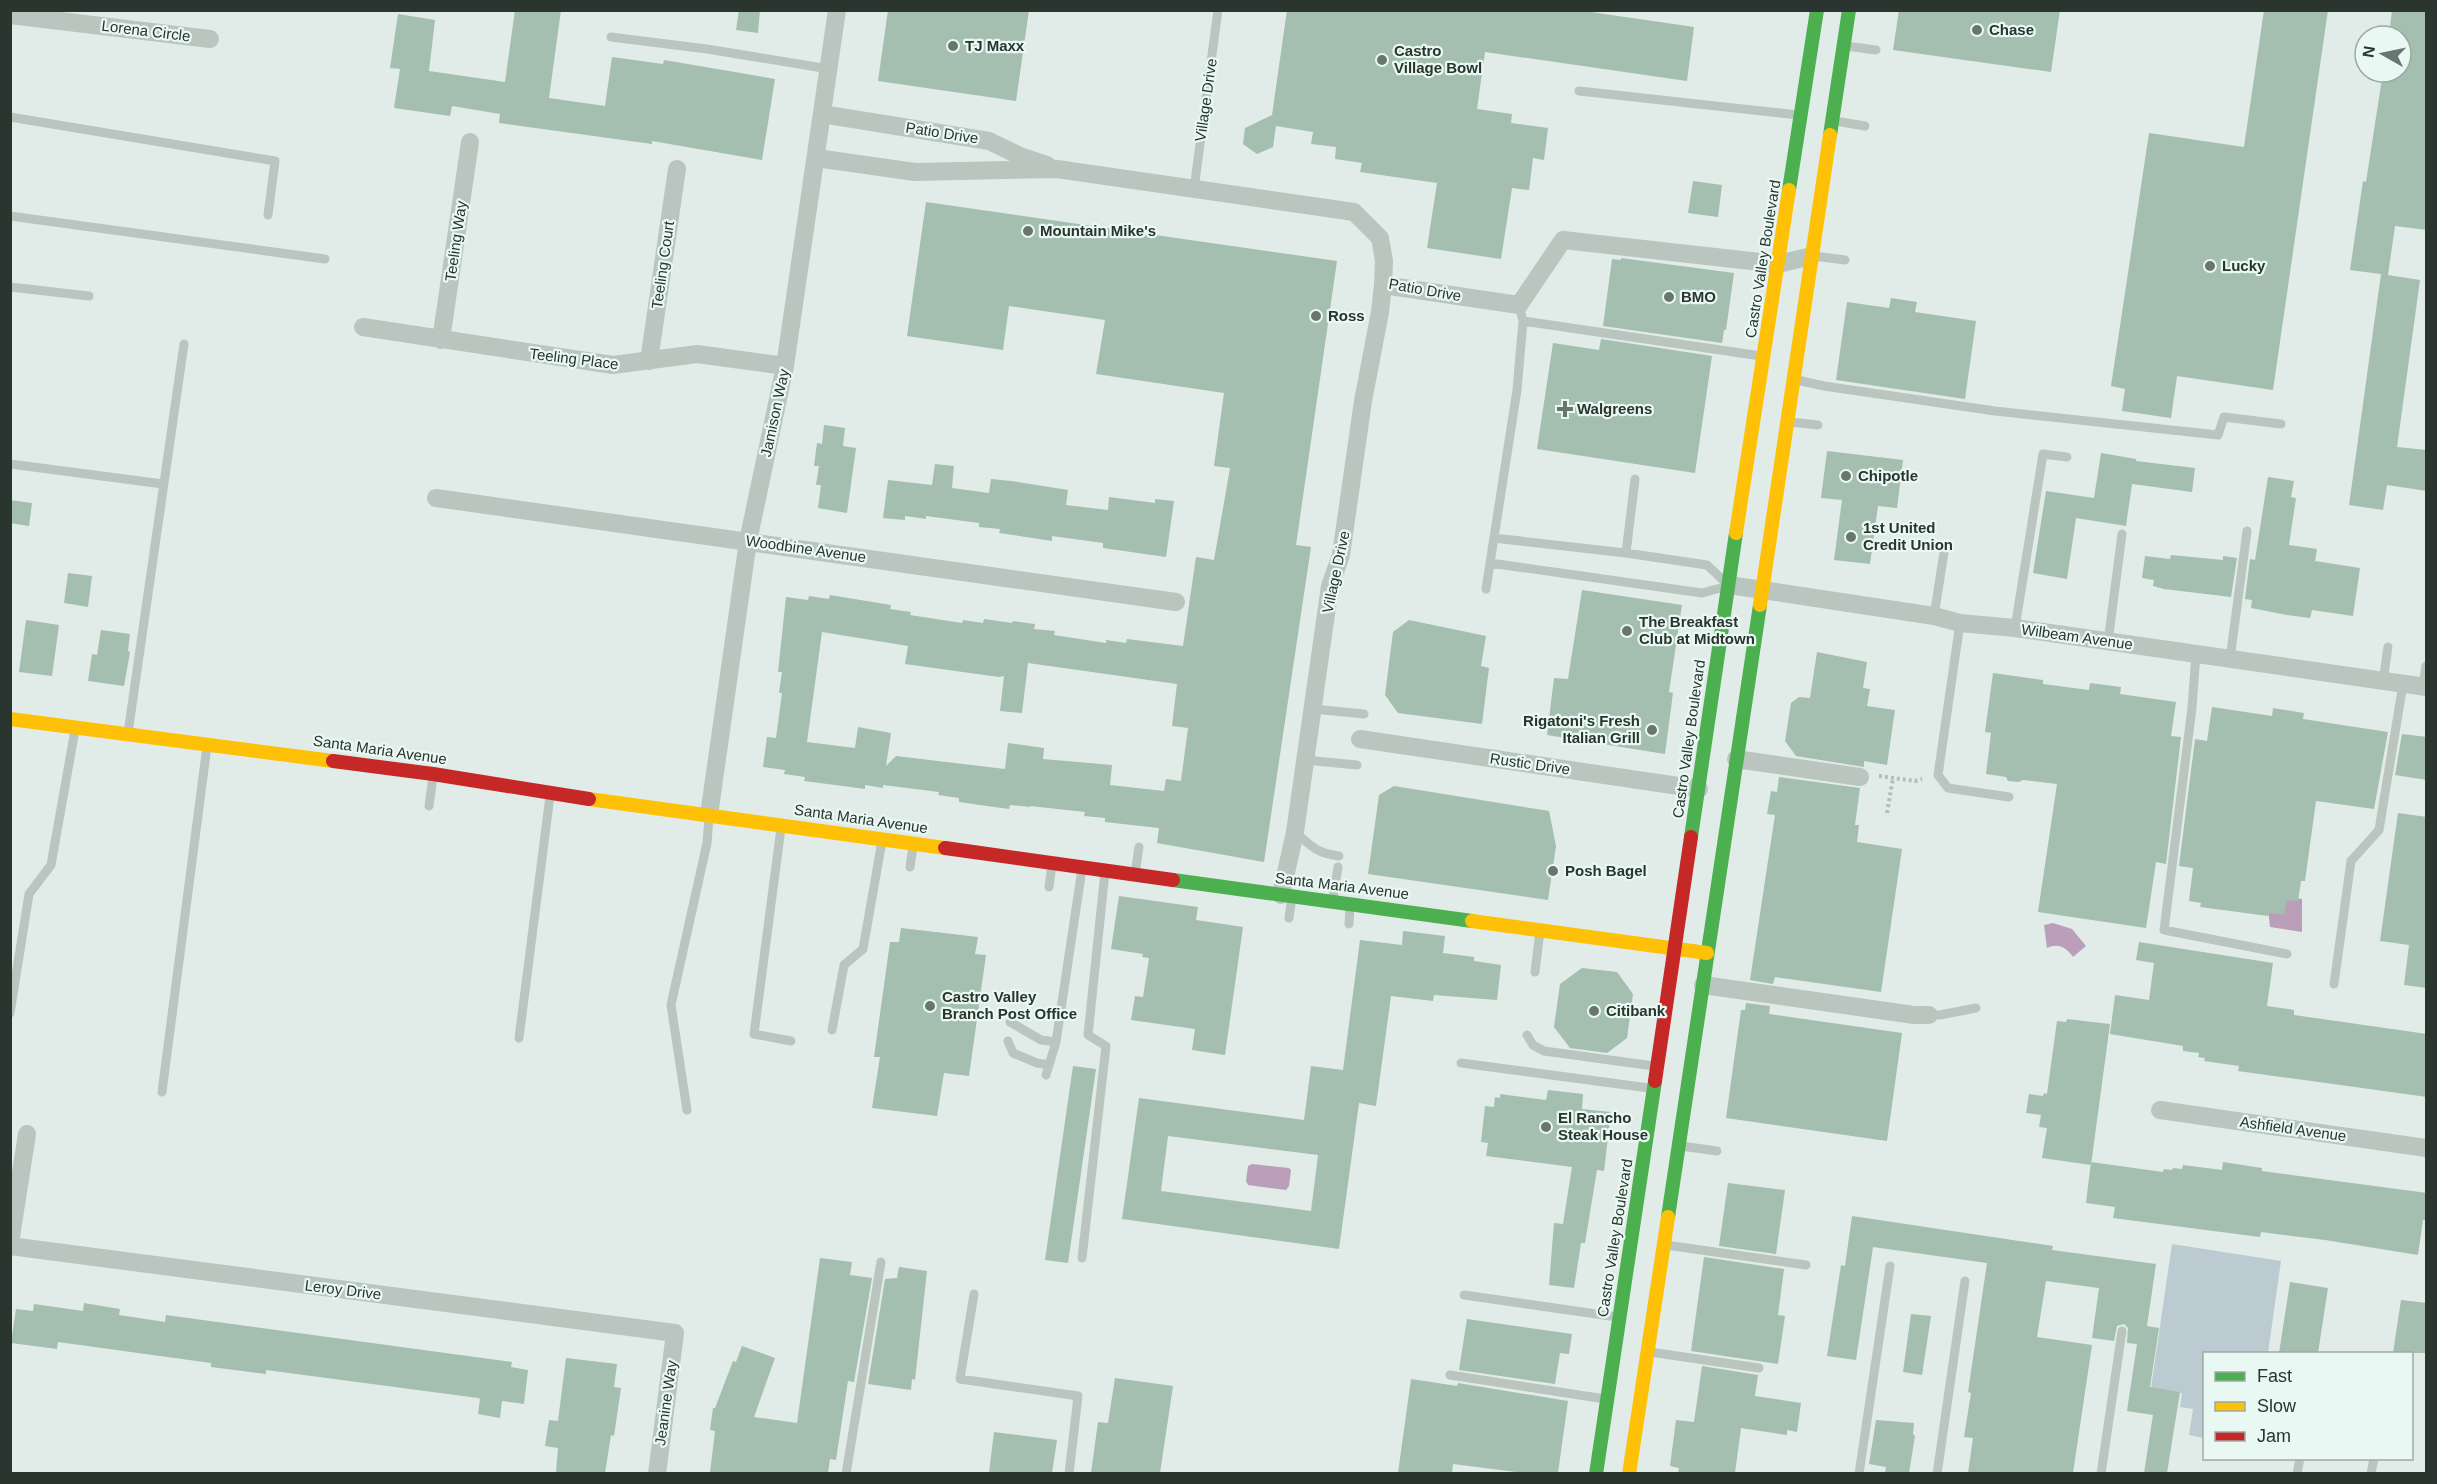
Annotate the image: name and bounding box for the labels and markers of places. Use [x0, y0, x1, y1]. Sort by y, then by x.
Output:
place label: Chase [1989, 21, 2034, 38]
marker: Chase [1970, 23, 1984, 37]
place label: TJ Maxx [965, 37, 1025, 54]
marker: TJ Maxx [946, 39, 960, 53]
place label: Castro Village Bowl [1394, 42, 1482, 76]
marker: Castro Village Bowl [1375, 53, 1389, 67]
place label: Mountain Mike's [1040, 222, 1156, 239]
marker: Mountain Mike's [1021, 224, 1035, 238]
place label: Lucky [2222, 257, 2266, 274]
marker: Lucky [2203, 259, 2217, 273]
place label: BMO [1681, 288, 1716, 305]
marker: BMO [1662, 290, 1676, 304]
place label: Ross [1328, 307, 1365, 324]
marker: Ross [1309, 309, 1323, 323]
place label: Walgreens [1577, 400, 1652, 417]
marker: Walgreens [1558, 402, 1572, 416]
place label: Chipotle [1858, 467, 1918, 484]
marker: Chipotle [1839, 469, 1853, 483]
place label: 1st United Credit Union [1863, 519, 1953, 553]
marker: 1st United Credit Union [1844, 530, 1858, 544]
place label: The Breakfast Club at Midtown [1639, 613, 1755, 647]
marker: The Breakfast Club at Midtown [1620, 624, 1634, 638]
place label: Rigatoni's Fresh Italian Grill [1523, 712, 1640, 746]
marker: Rigatoni's Fresh Italian Grill [1645, 723, 1659, 737]
place label: Posh Bagel [1565, 862, 1647, 879]
marker: Posh Bagel [1546, 864, 1560, 878]
place label: Castro Valley Branch Post Office [942, 988, 1077, 1022]
marker: Castro Valley Branch Post Office [923, 999, 937, 1013]
place label: Citibank [1606, 1002, 1666, 1019]
marker: Citibank [1587, 1004, 1601, 1018]
place label: El Rancho Steak House [1558, 1109, 1648, 1143]
marker: El Rancho Steak House [1539, 1120, 1553, 1134]

